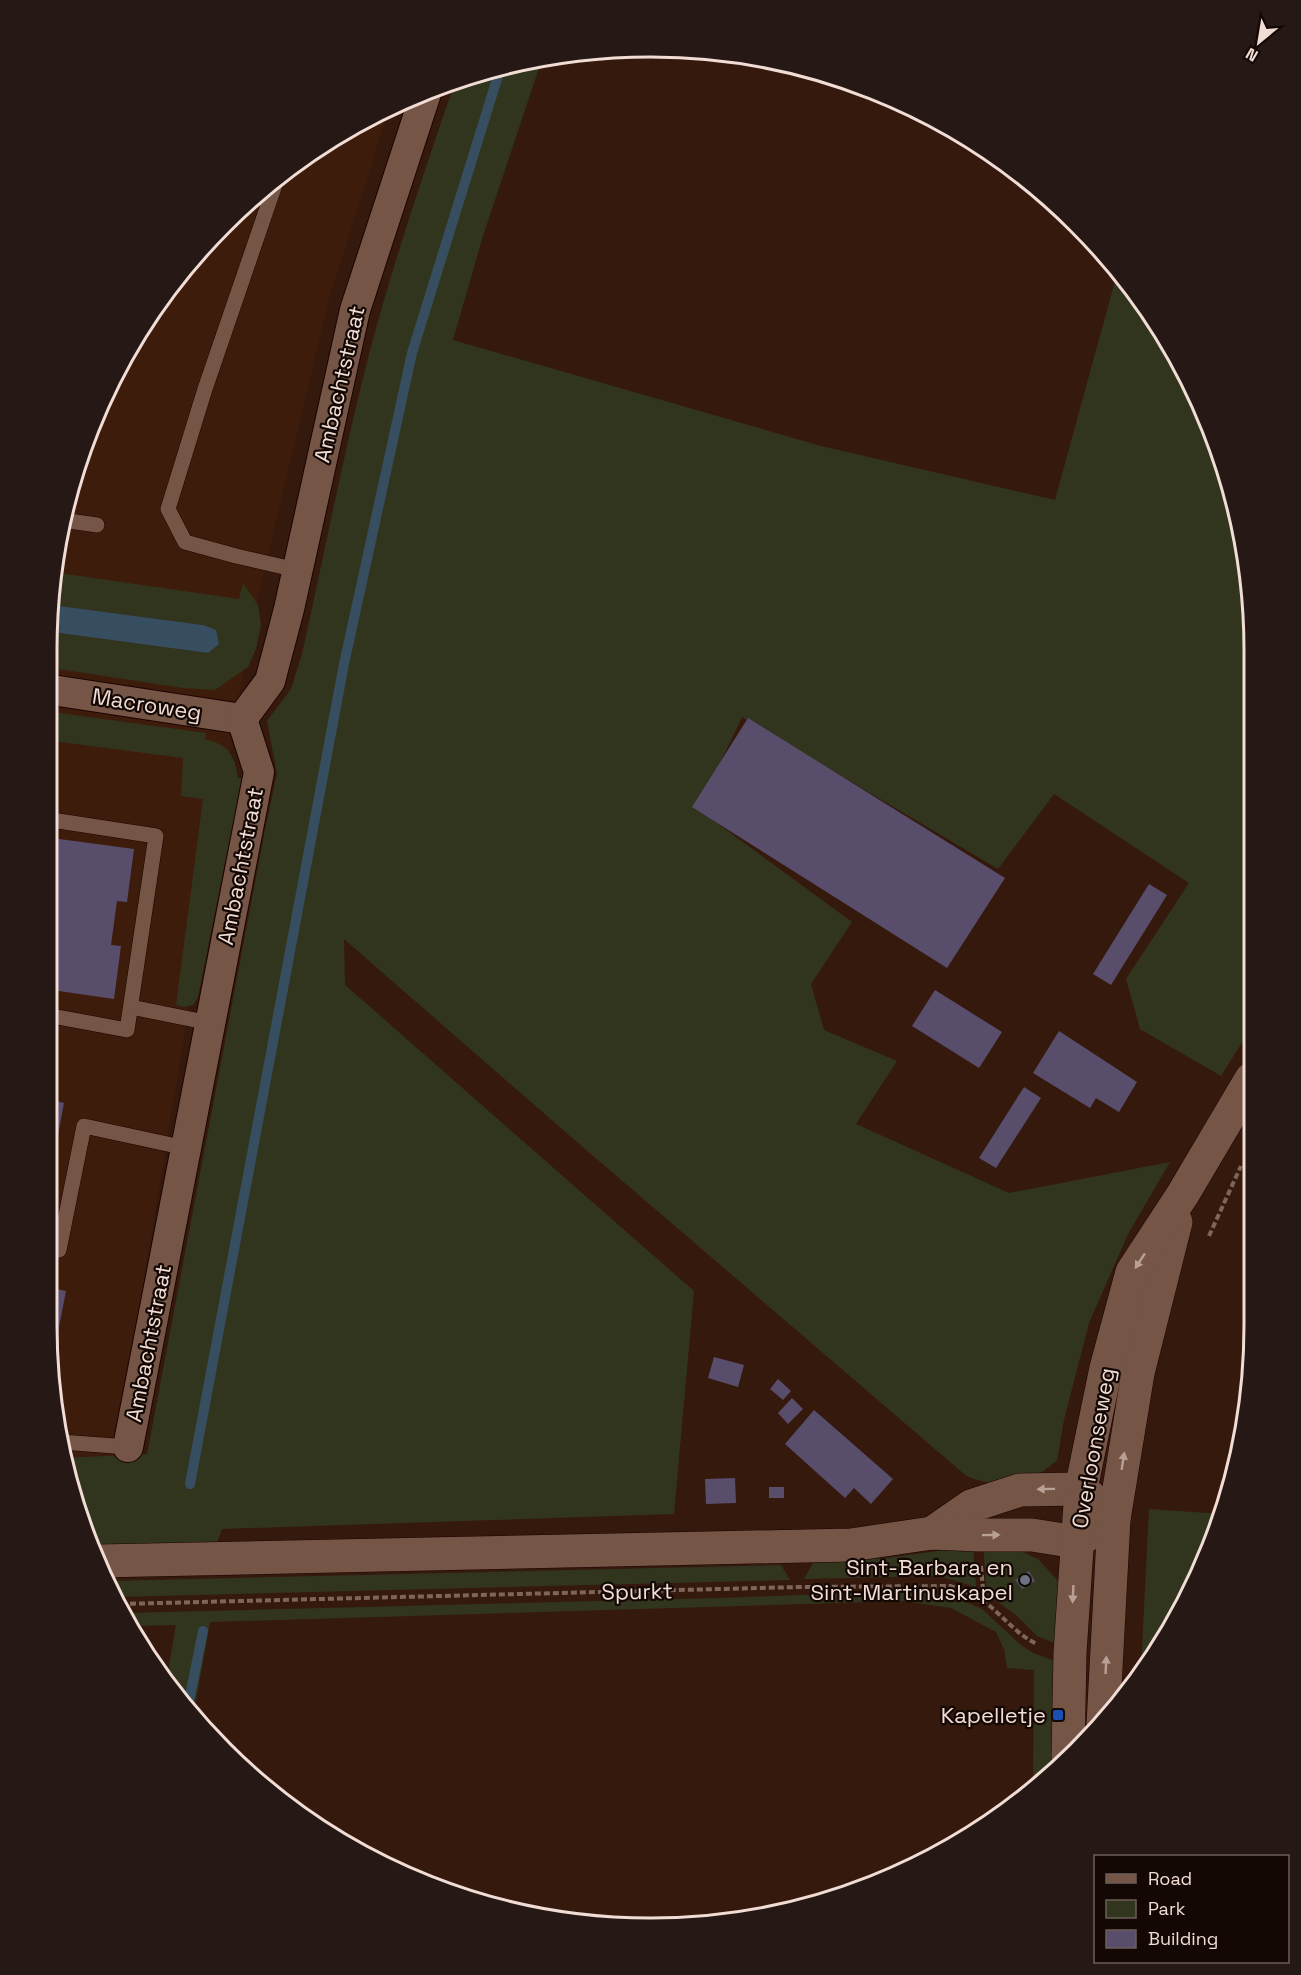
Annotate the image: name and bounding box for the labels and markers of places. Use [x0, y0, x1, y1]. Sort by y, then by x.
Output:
place label: Sint-Barbara en Sint-Martinuskapel [811, 1553, 1013, 1606]
marker: Sint-Barbara en Sint-Martinuskapel [1018, 1573, 1032, 1587]
place label: Kapelletje [941, 1701, 1046, 1729]
marker: Kapelletje [1051, 1708, 1065, 1722]

